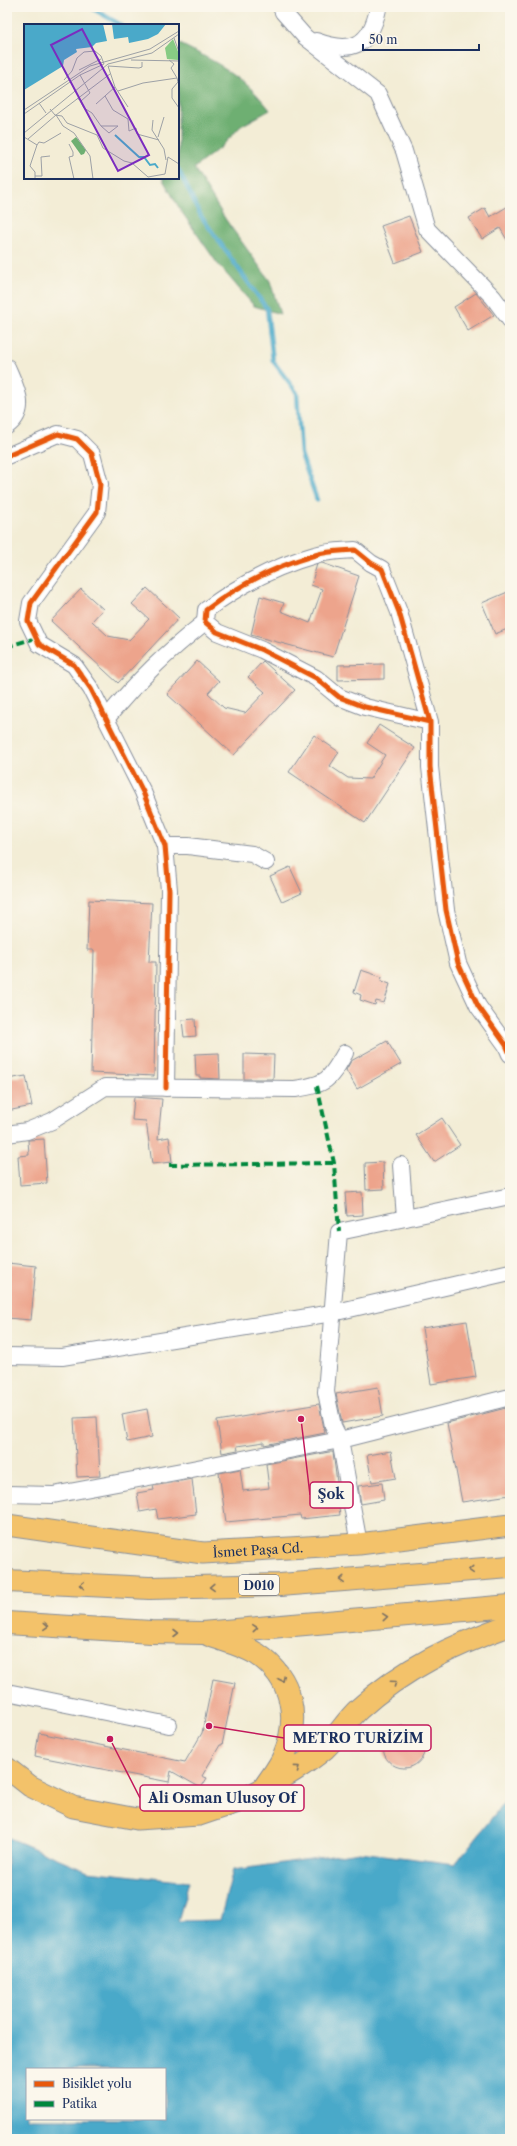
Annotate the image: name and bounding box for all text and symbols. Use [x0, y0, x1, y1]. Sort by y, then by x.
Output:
inset map [24, 24, 179, 179]
scale bar [363, 26, 479, 52]
text: 50 m [369, 32, 398, 47]
callout: Şok [310, 1482, 353, 1508]
text: Şok [317, 1485, 345, 1503]
street label: İsmet Paşa Cd. [212, 1539, 304, 1560]
one-way arrow [468, 1566, 474, 1575]
road number: D010 [239, 1575, 279, 1595]
one-way arrow [338, 1576, 345, 1585]
one-way arrow [79, 1581, 85, 1589]
one-way arrow [209, 1583, 215, 1591]
one-way arrow [382, 1613, 388, 1622]
one-way arrow [43, 1621, 49, 1630]
one-way arrow [252, 1624, 258, 1633]
one-way arrow [173, 1628, 179, 1637]
one-way arrow [277, 1675, 285, 1683]
one-way arrow [390, 1680, 397, 1687]
callout: METRO TURİZİM [284, 1725, 431, 1751]
text: METRO TURİZİM [292, 1729, 424, 1747]
one-way arrow [293, 1766, 300, 1773]
callout: Ali Osman Ulusoy Of [140, 1785, 304, 1811]
text: Ali Osman Ulusoy Of [147, 1789, 298, 1807]
legend [26, 2068, 166, 2120]
text: Bisiklet yolu [62, 2076, 132, 2091]
text: Patika [62, 2096, 98, 2111]

